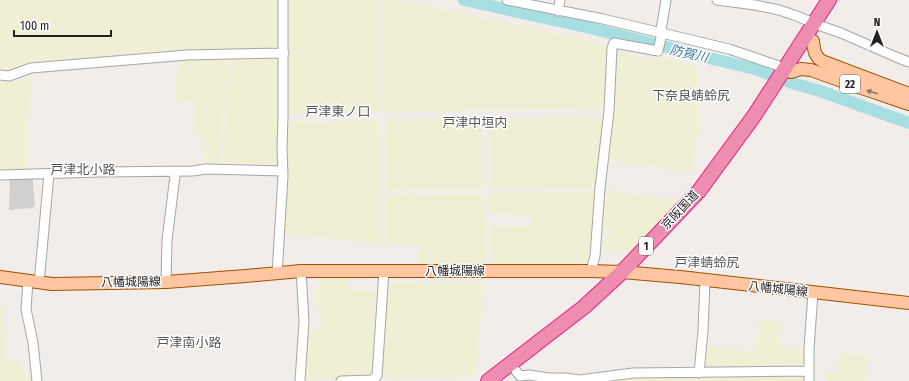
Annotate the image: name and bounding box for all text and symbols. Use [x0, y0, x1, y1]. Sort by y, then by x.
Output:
scale bar [14, 12, 111, 38]
north arrow [857, 12, 897, 52]
text: N [874, 16, 880, 29]
text: 100 m [20, 19, 49, 33]
water label: 防賀川 [668, 42, 712, 66]
road number: 22 [840, 75, 860, 93]
district label: 下奈良蜻蛉尻 [652, 88, 730, 103]
one-way arrow [866, 88, 878, 94]
district label: 戸津東ノ口 [305, 104, 371, 119]
district label: 戸津中垣内 [442, 115, 508, 130]
district label: 戸津北小路 [50, 162, 116, 177]
street label: 京阪国道 [659, 188, 701, 232]
road number: 1 [639, 237, 653, 255]
district label: 戸津蜻蛉尻 [674, 255, 740, 270]
street label: 八幡城陽線 [425, 264, 485, 278]
street label: 八幡城陽線 [101, 274, 161, 290]
street label: 八幡城陽線 [747, 279, 809, 299]
district label: 戸津南小路 [156, 335, 222, 350]

